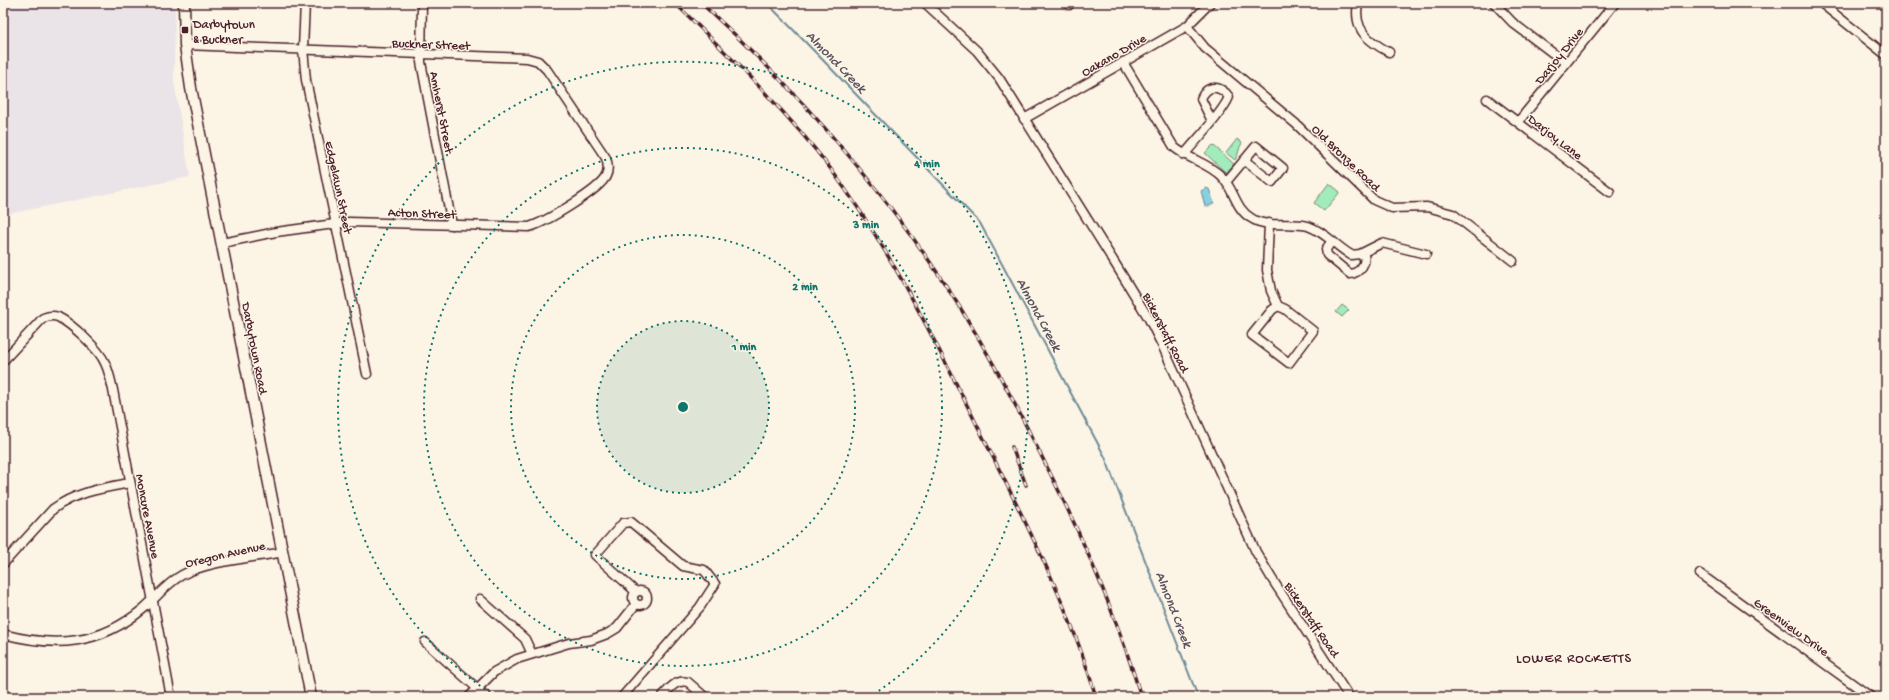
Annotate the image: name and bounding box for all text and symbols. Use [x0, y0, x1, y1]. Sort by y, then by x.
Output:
place label: Darbytown & Buckner [192, 18, 256, 48]
marker: Darbytown & Buckner [180, 25, 190, 35]
street label: Darjoy Drive [1532, 25, 1588, 89]
water label: Almond Creek [801, 28, 870, 99]
street label: Oakano Drive [1079, 31, 1150, 81]
street label: Buckner Street [391, 37, 472, 54]
street label: Amherst Street [425, 70, 456, 156]
street label: Darjoy Lane [1523, 111, 1585, 164]
street label: Old Bronze Road [1308, 122, 1384, 196]
street label: Edgelawn Street [320, 140, 355, 237]
text: 4 min [913, 158, 940, 172]
street label: Acton Street [388, 206, 458, 223]
text: 3 min [852, 219, 879, 233]
water label: Almond Creek [1012, 276, 1065, 356]
text: 2 min [792, 281, 818, 295]
street label: Bickerstaff Road [1138, 290, 1192, 377]
street label: Darbytown Road [237, 300, 270, 397]
text: 1 min [731, 341, 757, 355]
centre of rings [676, 400, 690, 414]
street label: Moncure Avenue [131, 473, 162, 560]
street label: Oregon Avenue [184, 539, 267, 572]
water label: Almond Creek [1150, 570, 1196, 652]
street label: Bickerstaff Road [1280, 579, 1342, 662]
street label: Greenview Drive [1750, 596, 1831, 660]
district label: LOWER ROCKETTS [1516, 651, 1632, 668]

